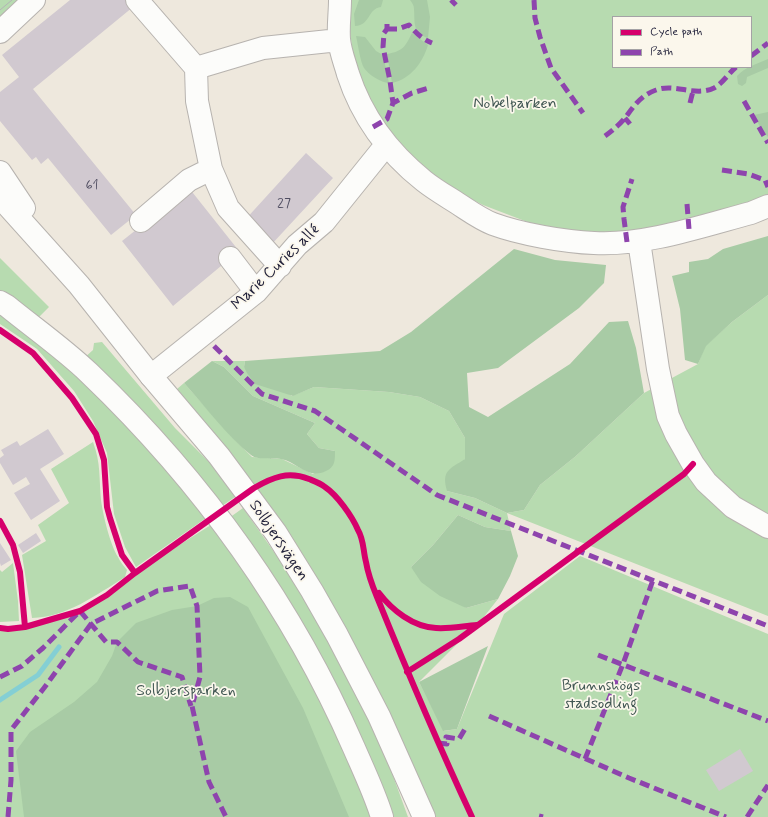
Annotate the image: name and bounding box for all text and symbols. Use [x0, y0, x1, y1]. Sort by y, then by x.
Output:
legend [612, 16, 752, 68]
text: Cycle path [650, 24, 702, 40]
text: Path [650, 44, 673, 60]
park label: Nobelparken [473, 95, 557, 115]
house number: 61 [85, 178, 99, 194]
house number: 27 [277, 196, 291, 212]
street label: Marie Curies allé [228, 221, 324, 315]
street label: Solbjersvägen [244, 497, 312, 585]
park label: Brunnshögs stadsodling [562, 677, 640, 715]
park label: Solbjersparken [136, 682, 236, 702]

